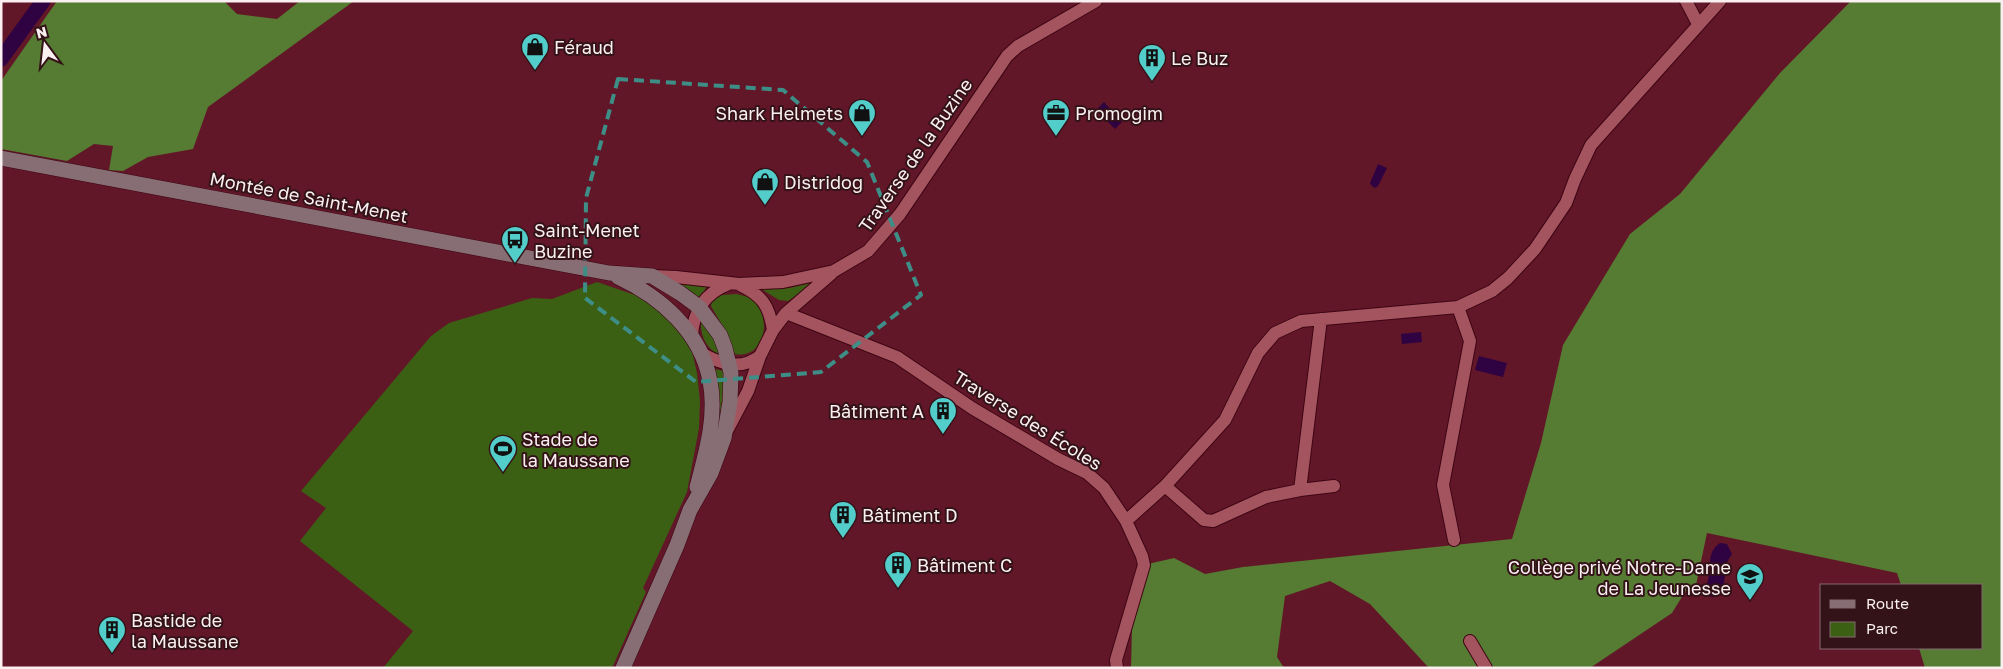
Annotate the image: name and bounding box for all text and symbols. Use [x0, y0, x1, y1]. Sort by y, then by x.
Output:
north arrow [20, 20, 70, 70]
text: N [34, 22, 49, 42]
shop icon: Féraud [520, 32, 550, 71]
place label: Féraud [554, 36, 614, 58]
building icon: Le Buz [1137, 43, 1167, 82]
place label: Le Buz [1171, 47, 1228, 69]
street label: Traverse de la Buzine [854, 74, 976, 236]
shop icon: Shark Helmets [847, 98, 877, 137]
office icon: Promogim [1041, 98, 1071, 137]
place label: Shark Helmets [716, 102, 843, 124]
place label: Promogim [1075, 102, 1163, 124]
street label: Montée de Saint-Menet [208, 167, 410, 227]
shop icon: Distridog [750, 167, 780, 206]
place label: Distridog [784, 171, 863, 193]
place label: Saint-Menet Buzine [534, 219, 640, 262]
bus stop icon: Saint-Menet Buzine [500, 225, 530, 264]
street label: Traverse des Écoles [950, 366, 1106, 474]
building icon: Bâtiment A [928, 396, 958, 435]
place label: Bâtiment A [829, 400, 924, 422]
place label: Stade de la Maussane [522, 428, 630, 471]
sports icon: Stade de la Maussane [488, 434, 518, 473]
building icon: Bâtiment D [828, 500, 858, 539]
place label: Bâtiment D [862, 504, 958, 526]
building icon: Bâtiment C [883, 550, 913, 589]
place label: Bâtiment C [917, 554, 1012, 576]
place label: Collège privé Notre-Dame de La Jeunesse [1508, 556, 1731, 599]
school or university icon: Collège privé Notre-Dame de La Jeunesse [1735, 562, 1765, 601]
legend [1820, 584, 1983, 649]
text: Route [1866, 594, 1909, 612]
place label: Bastide de la Maussane [131, 609, 239, 652]
building icon: Bastide de la Maussane [97, 615, 127, 654]
text: Parc [1866, 619, 1898, 637]

